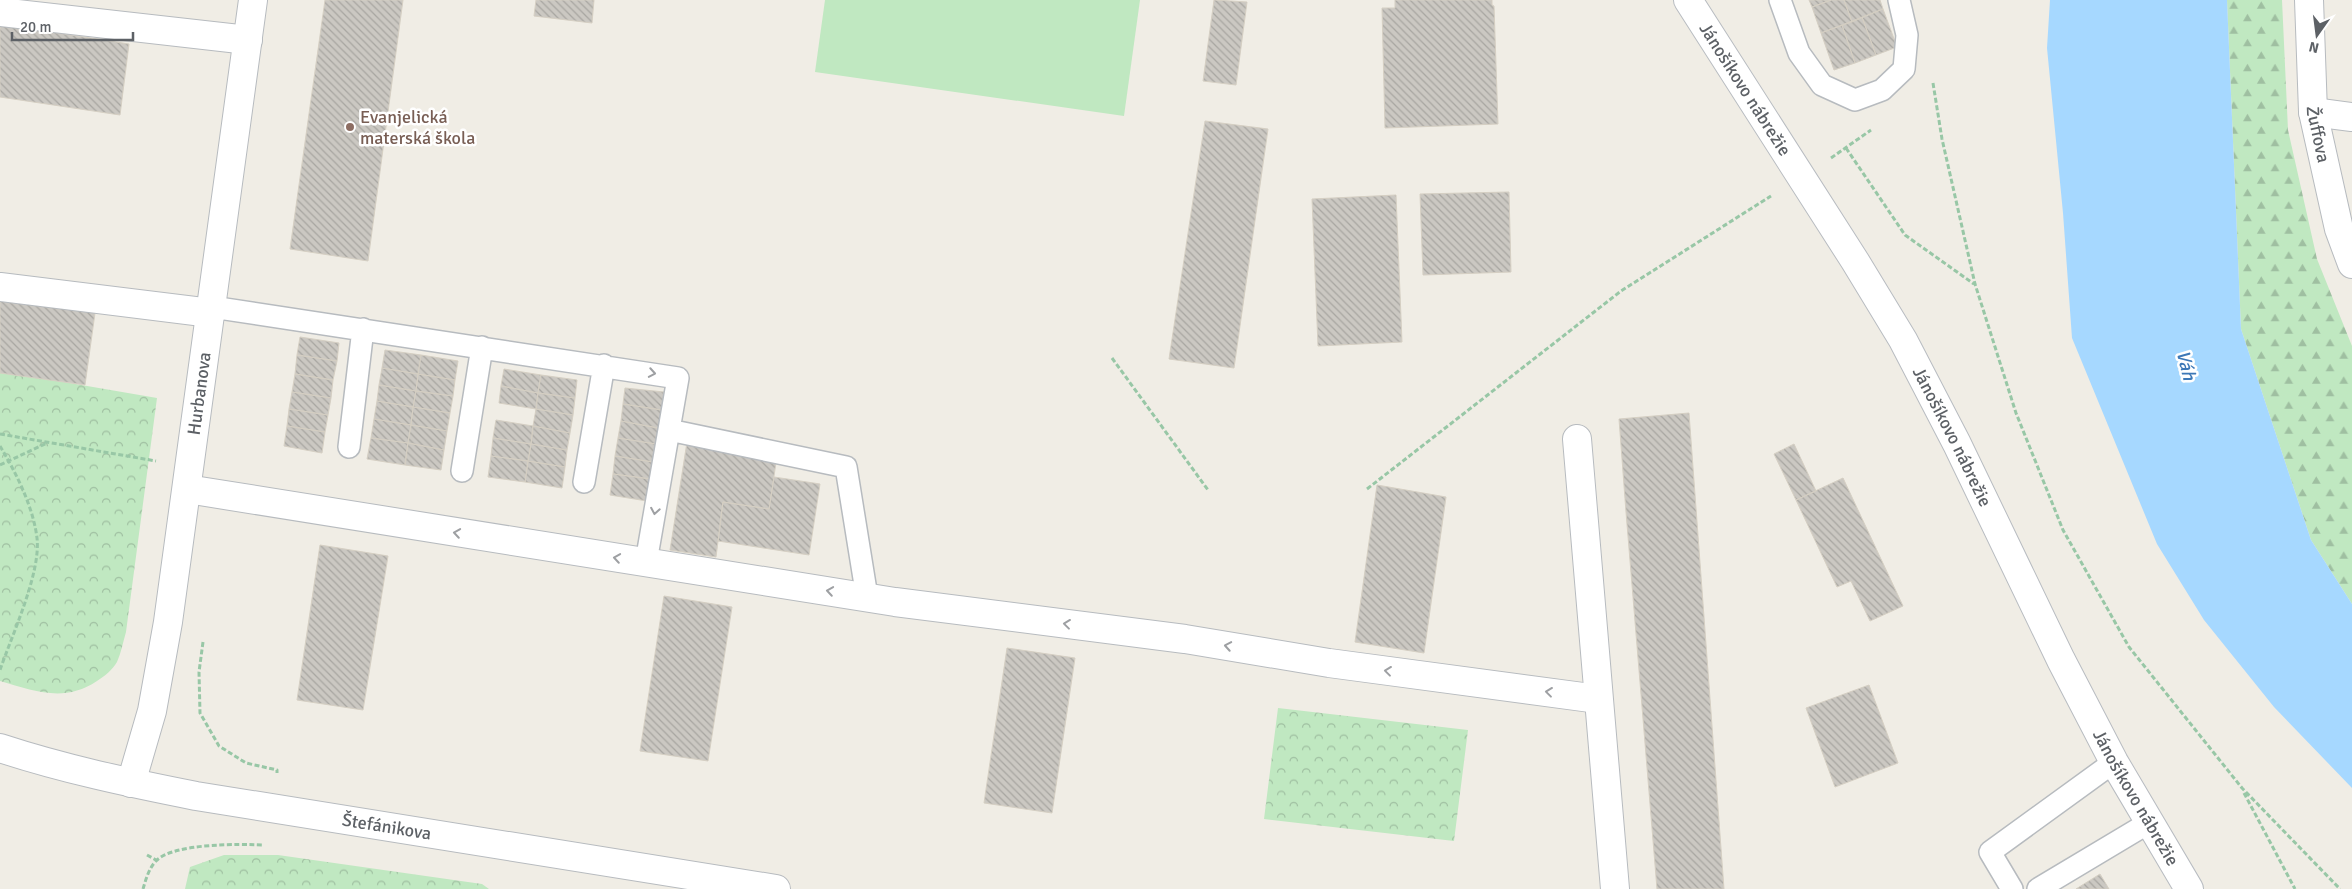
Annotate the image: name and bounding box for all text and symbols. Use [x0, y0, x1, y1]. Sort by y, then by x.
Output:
scale bar [12, 10, 134, 42]
north arrow [2292, 10, 2342, 60]
text: 20 m [20, 18, 51, 36]
street label: Jánošíkovo nábrežie [1694, 19, 1796, 160]
text: N [2307, 38, 2321, 57]
place label: Evanjelická materská škola [360, 106, 475, 149]
street label: Žuffova [2302, 106, 2335, 165]
marker: Evanjelická materská škola [344, 121, 356, 133]
water label: Váh [2171, 348, 2201, 383]
street label: Hurbanova [183, 351, 216, 436]
street label: Jánošíkovo nábrežie [1908, 363, 1997, 510]
one-way arrow [647, 368, 656, 378]
one-way arrow [650, 507, 660, 516]
one-way arrow [453, 528, 461, 538]
one-way arrow [613, 553, 621, 564]
one-way arrow [825, 586, 833, 597]
one-way arrow [1063, 619, 1071, 630]
one-way arrow [1223, 642, 1232, 652]
one-way arrow [1384, 666, 1392, 677]
one-way arrow [1545, 687, 1553, 698]
street label: Jánošíkovo nábrežie [2088, 726, 2184, 870]
street label: Štefánikova [340, 809, 433, 845]

